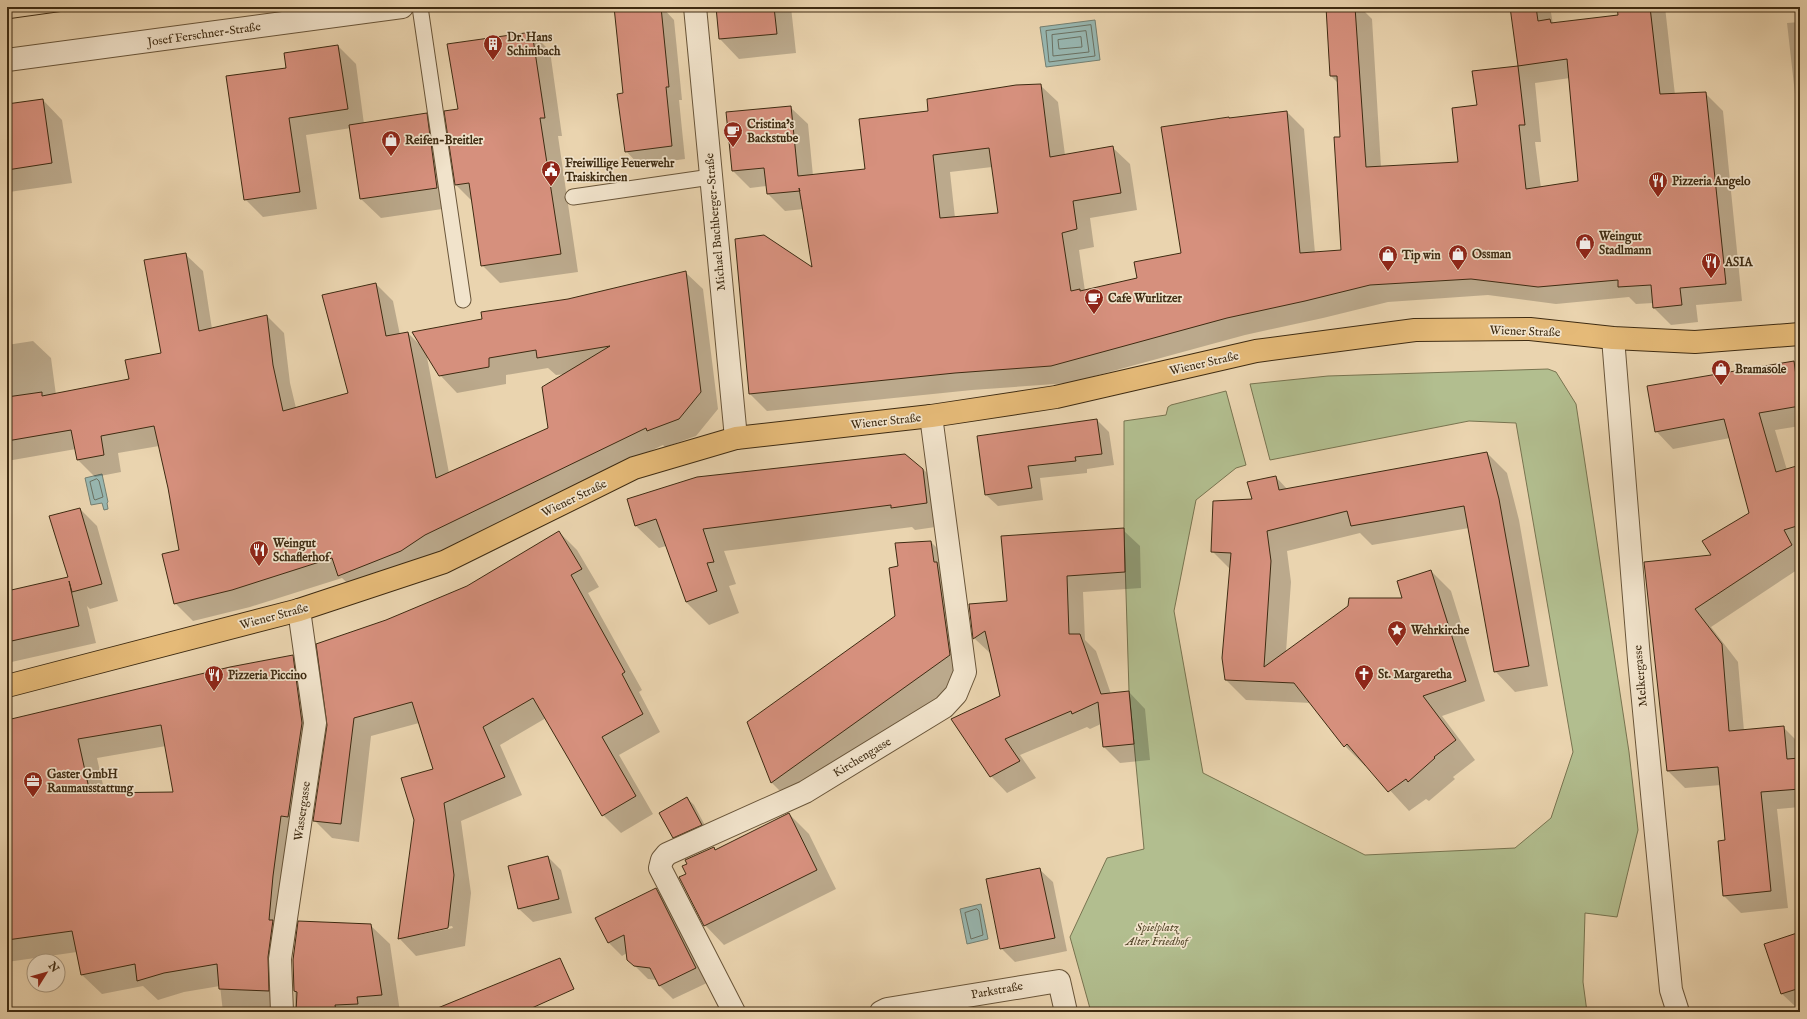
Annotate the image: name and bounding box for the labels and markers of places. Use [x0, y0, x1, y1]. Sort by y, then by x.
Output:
place label: Dr. Hans Schimbach [507, 30, 561, 59]
building icon: Dr. Hans Schimbach [482, 33, 504, 61]
place label: Cristina’s Backstube [747, 117, 799, 146]
cafe icon: Cristina’s Backstube [722, 120, 744, 148]
shop icon: Reifen-Breitler [380, 129, 402, 157]
place label: Reifen-Breitler [405, 133, 483, 148]
place label: Freiwillige Feuerwehr Traiskirchen [564, 156, 675, 185]
public building icon: Freiwillige Feuerwehr Traiskirchen [540, 159, 562, 187]
restaurant icon: Pizzeria Angelo [1647, 170, 1669, 198]
place label: Pizzeria Angelo [1672, 174, 1751, 190]
place label: Weingut Stadlmann [1598, 229, 1652, 258]
shop icon: Weingut Stadlmann [1574, 232, 1596, 260]
shop icon: Ossman [1447, 243, 1469, 271]
shop icon: Tip win [1377, 244, 1399, 272]
place label: Ossman [1472, 247, 1512, 262]
place label: Tip win [1401, 248, 1441, 264]
restaurant icon: ASIA [1700, 251, 1722, 279]
place label: ASIA [1724, 255, 1753, 270]
cafe icon: Cafe Wurlitzer [1083, 287, 1105, 315]
place label: Cafe Wurlitzer [1108, 291, 1183, 306]
shop icon: Bramasole [1710, 358, 1732, 386]
place label: Bramasole [1735, 362, 1787, 377]
place label: Weingut Schaflerhof [272, 536, 332, 565]
restaurant icon: Weingut Schaflerhof [248, 539, 270, 567]
place icon: Wehrkirche [1386, 619, 1408, 647]
place label: Wehrkirche [1410, 623, 1470, 638]
church icon: St. Margaretha [1353, 663, 1375, 691]
restaurant icon: Pizzeria Piccino [203, 664, 225, 692]
place label: St. Margaretha [1378, 667, 1452, 683]
place label: Pizzeria Piccino [228, 668, 307, 683]
place label: Gaster GmbH Raumausstattung [47, 767, 134, 797]
office icon: Gaster GmbH Raumausstattung [22, 770, 44, 798]

